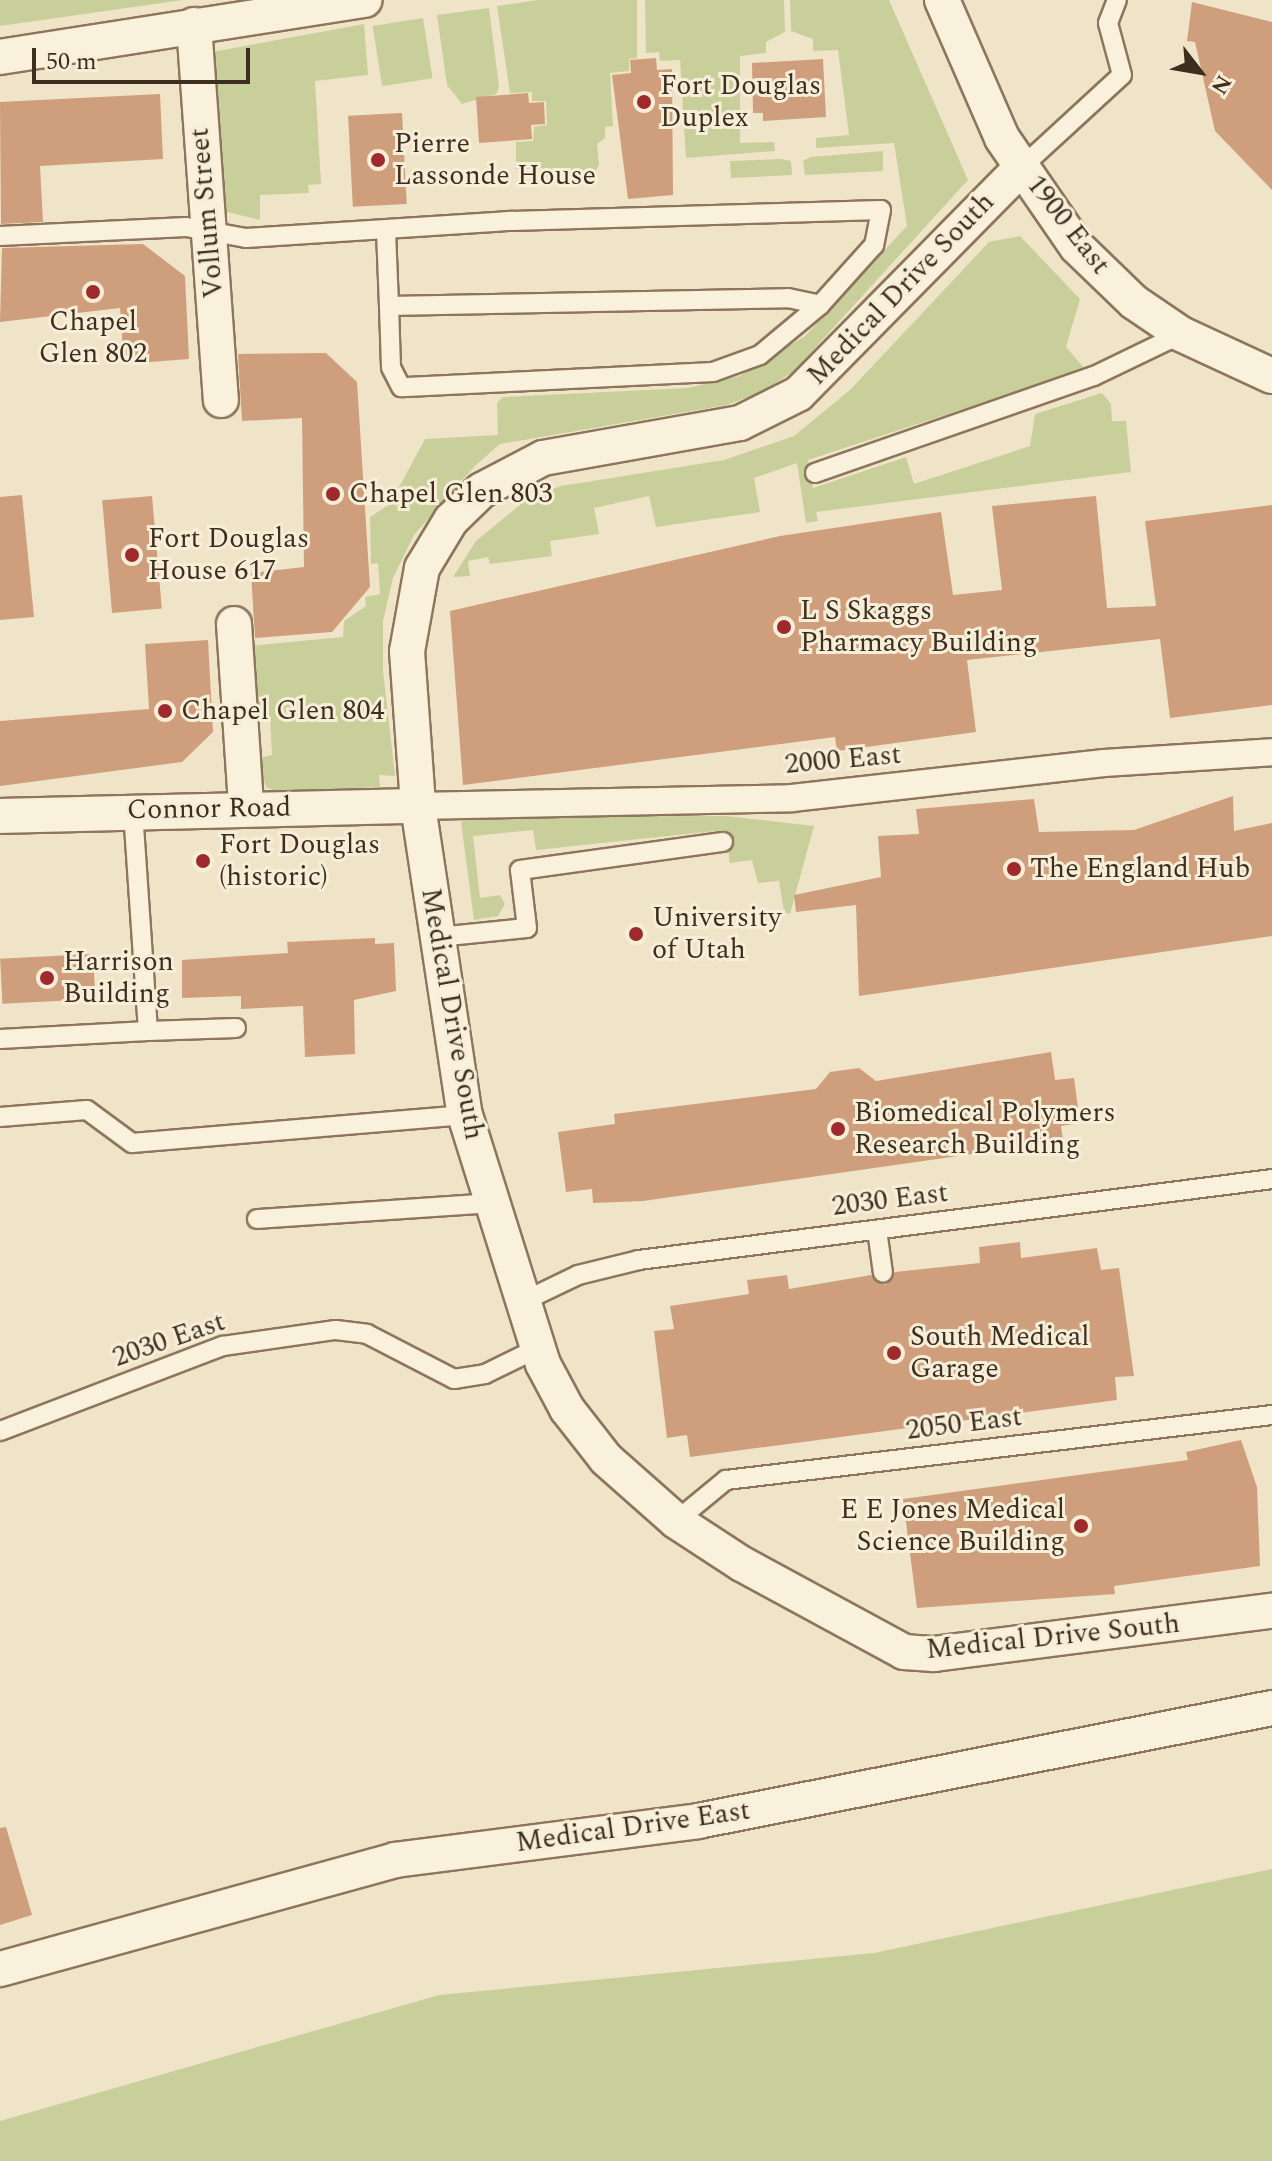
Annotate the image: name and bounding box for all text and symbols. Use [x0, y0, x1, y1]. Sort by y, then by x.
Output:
scale bar [36, 32, 254, 82]
north arrow [1160, 32, 1240, 112]
text: 50 m [46, 44, 97, 80]
text: N [1202, 68, 1240, 101]
place label: Fort Douglas Duplex [660, 69, 821, 135]
marker: Fort Douglas Duplex [635, 93, 653, 111]
street label: Vollum Street [183, 126, 231, 300]
place label: Pierre Lassonde House [394, 127, 596, 193]
marker: Pierre Lassonde House [369, 151, 387, 169]
street label: 1900 East [1019, 169, 1117, 281]
street label: Medical Drive South [800, 186, 1002, 392]
marker: Chapel Glen 802 [84, 283, 102, 301]
place label: Chapel Glen 802 [39, 305, 147, 371]
place label: Chapel Glen 803 [349, 477, 553, 511]
marker: Chapel Glen 803 [324, 485, 342, 503]
place label: Fort Douglas House 617 [148, 522, 309, 588]
marker: Fort Douglas House 617 [123, 546, 141, 564]
place label: L S Skaggs Pharmacy Building [800, 594, 1037, 660]
marker: L S Skaggs Pharmacy Building [775, 618, 793, 636]
place label: Chapel Glen 804 [181, 694, 385, 728]
marker: Chapel Glen 804 [156, 702, 174, 720]
street label: 2000 East [783, 738, 903, 782]
street label: Connor Road [127, 791, 291, 827]
place label: Fort Douglas (historic) [219, 828, 380, 894]
marker: Fort Douglas (historic) [194, 852, 212, 870]
place label: The England Hub [1030, 852, 1250, 886]
marker: The England Hub [1005, 860, 1023, 878]
street label: Medical Drive South [413, 885, 491, 1143]
place label: University of Utah [652, 901, 781, 967]
marker: University of Utah [627, 925, 645, 943]
place label: Harrison Building [63, 945, 174, 1011]
marker: Harrison Building [38, 969, 56, 987]
place label: Biomedical Polymers Research Building [854, 1096, 1115, 1162]
marker: Biomedical Polymers Research Building [829, 1120, 847, 1138]
street label: 2030 East [830, 1176, 950, 1224]
street label: 2030 East [108, 1305, 230, 1375]
place label: South Medical Garage [910, 1320, 1089, 1386]
marker: South Medical Garage [885, 1344, 903, 1362]
street label: 2050 East [904, 1400, 1024, 1448]
place label: E E Jones Medical Science Building [840, 1493, 1065, 1559]
marker: E E Jones Medical Science Building [1072, 1517, 1090, 1535]
street label: Medical Drive South [924, 1607, 1182, 1667]
street label: Medical Drive East [514, 1794, 752, 1860]

